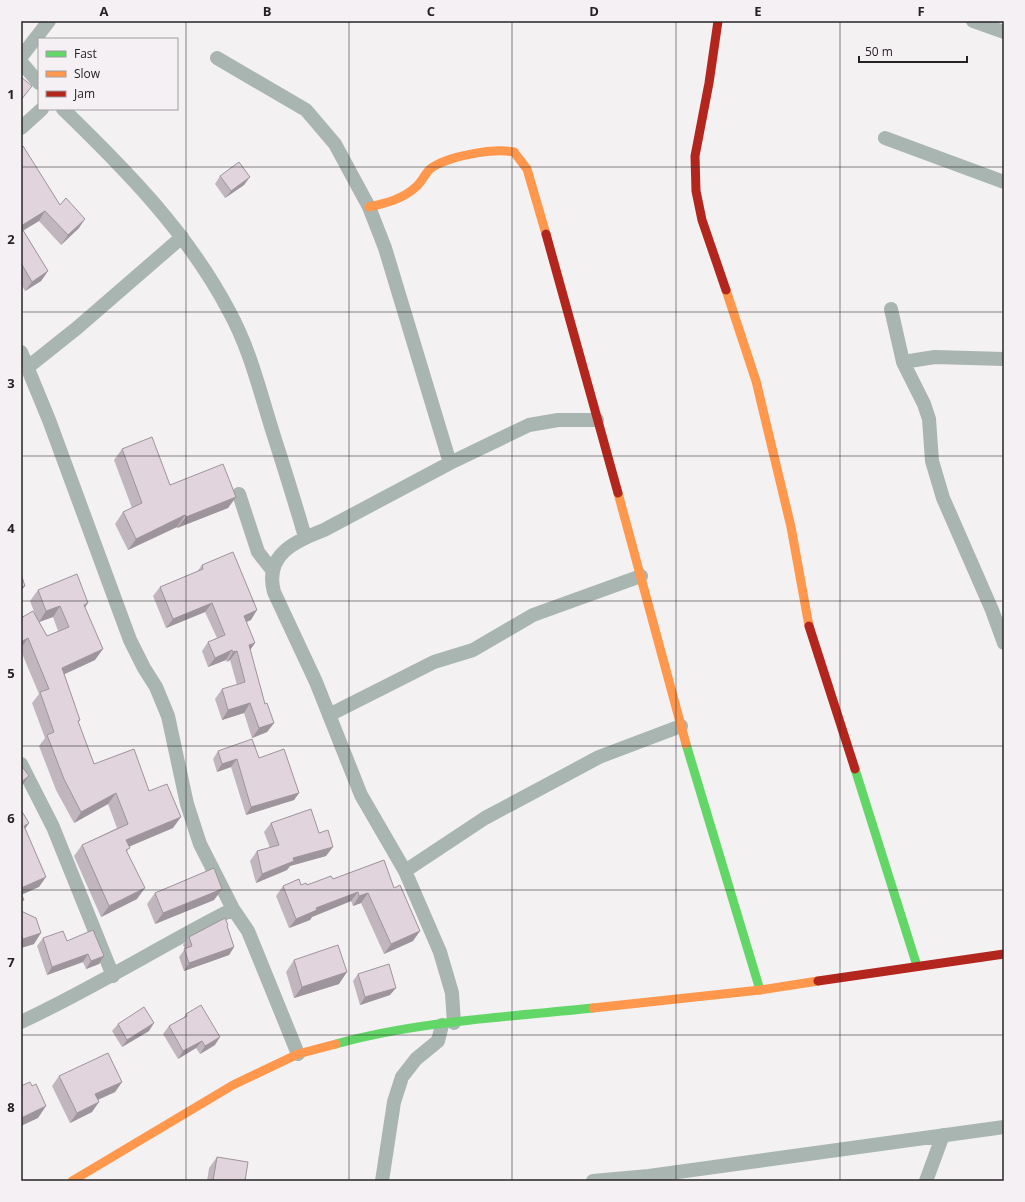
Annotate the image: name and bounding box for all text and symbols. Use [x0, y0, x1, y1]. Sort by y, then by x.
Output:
text: A [100, 2, 109, 20]
text: B [263, 2, 272, 20]
text: C [427, 2, 435, 20]
text: D [589, 2, 599, 20]
text: E [754, 2, 762, 20]
text: F [917, 2, 925, 20]
legend [38, 38, 178, 110]
scale bar [859, 38, 967, 64]
text: 50 m [865, 43, 893, 60]
text: Fast [74, 45, 97, 62]
text: Slow [74, 65, 101, 82]
text: 1 [7, 85, 15, 103]
text: Jam [73, 85, 95, 102]
text: 2 [7, 230, 15, 248]
text: 3 [7, 374, 15, 392]
text: 4 [7, 519, 15, 537]
text: 5 [7, 664, 15, 682]
text: 6 [7, 809, 15, 827]
text: 7 [7, 953, 15, 971]
text: 8 [7, 1098, 15, 1116]

